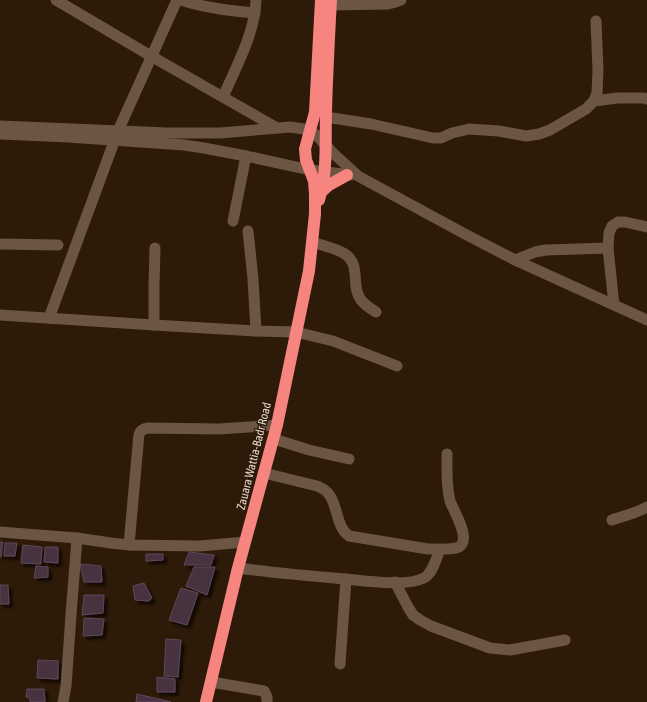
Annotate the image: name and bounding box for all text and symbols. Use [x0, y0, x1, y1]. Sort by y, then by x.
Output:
street label: Zauara Wattia-Badr Road [234, 401, 274, 511]

